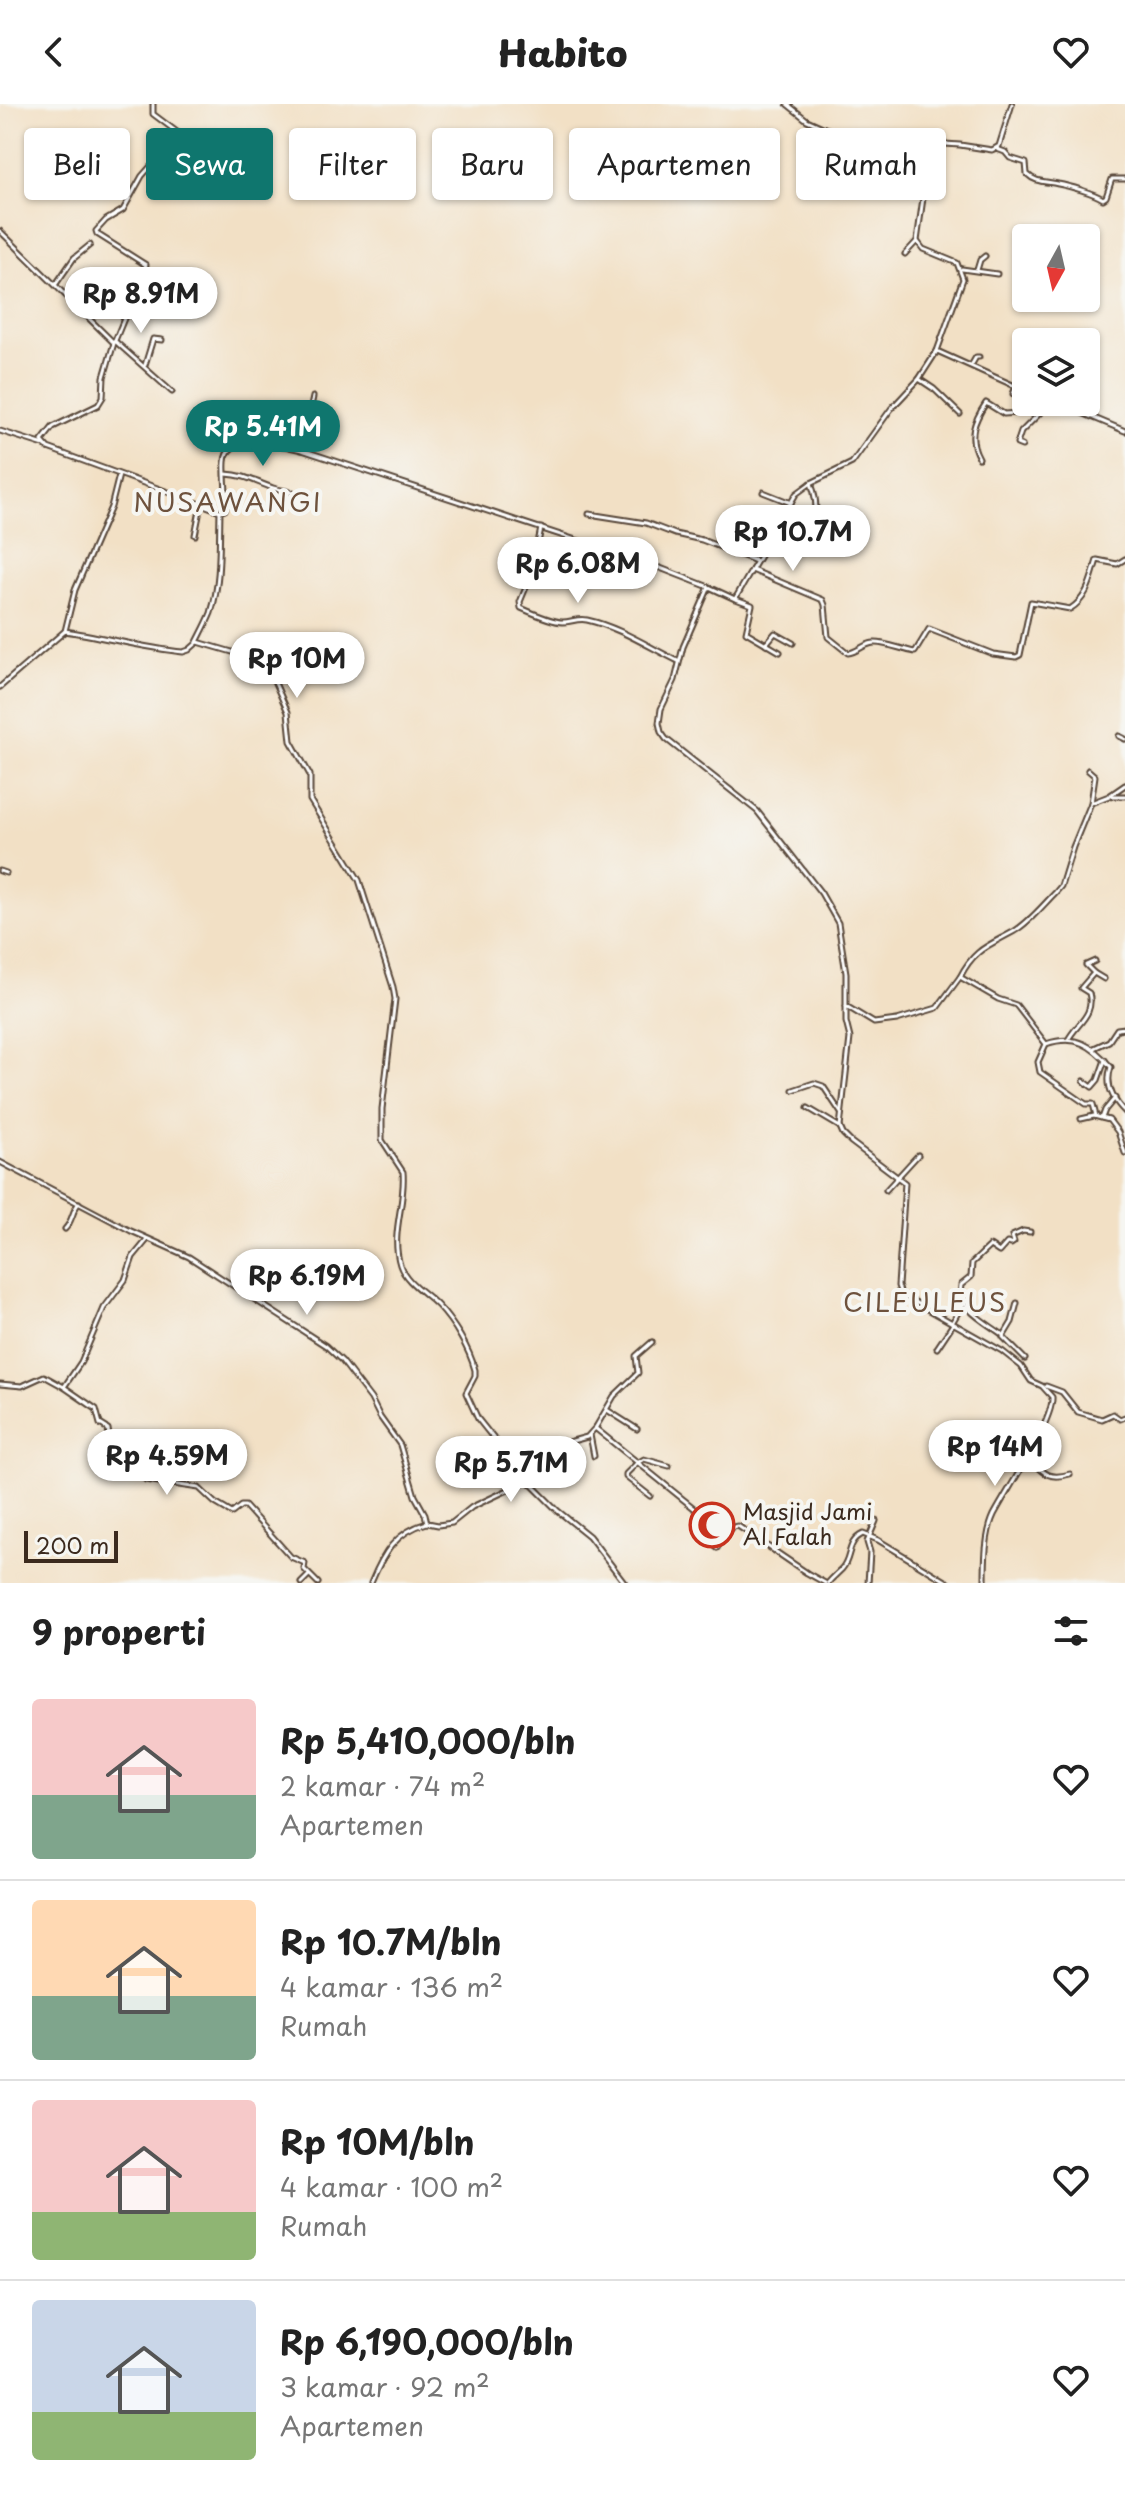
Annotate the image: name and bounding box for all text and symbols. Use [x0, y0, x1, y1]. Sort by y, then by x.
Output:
text: Habito [498, 25, 627, 79]
icon: back [32, 30, 76, 74]
icon: heart [1049, 30, 1093, 74]
chip: Beli [24, 128, 130, 200]
chip: Sewa [146, 128, 273, 200]
chip: Filter [289, 128, 416, 200]
chip: Baru [432, 128, 553, 200]
chip: Apartemen [569, 128, 780, 200]
chip: Rumah [796, 128, 946, 200]
north arrow [1012, 224, 1100, 312]
map controls [1012, 224, 1100, 416]
pin: Rp 8.91M [58, 267, 224, 335]
text: Rp 8.91M [82, 273, 200, 312]
button: layers [1012, 328, 1100, 416]
pin: Rp 5.41M [180, 400, 346, 468]
text: Rp 5.41M [204, 406, 322, 445]
district label: NUSAWANGI [133, 482, 323, 521]
pin: Rp 10.7M [710, 505, 876, 573]
text: Rp 10.7M [733, 511, 853, 550]
pin: Rp 6.08M [495, 537, 661, 605]
text: Rp 6.08M [515, 543, 641, 582]
pin: Rp 10M [232, 632, 362, 700]
text: Rp 10M [248, 638, 346, 677]
pin: Rp 6.19M [224, 1249, 390, 1317]
text: Rp 6.19M [248, 1255, 366, 1294]
district label: CILEULEUS [843, 1282, 1007, 1321]
pin: Rp 14M [930, 1420, 1060, 1488]
text: Rp 14M [947, 1426, 1043, 1465]
pin: Rp 4.59M [84, 1429, 250, 1497]
text: Rp 4.59M [105, 1435, 229, 1474]
pin: Rp 5.71M [428, 1436, 594, 1504]
text: Rp 5.71M [453, 1442, 569, 1481]
place label: Masjid Jami Al Falah [743, 1494, 872, 1552]
mosque icon: Masjid Jami Al Falah [688, 1501, 736, 1549]
scale bar [24, 1527, 118, 1563]
text: 200 m [36, 1528, 109, 1561]
text: 9 properti [32, 1605, 206, 1657]
icon: filters [1049, 1609, 1093, 1653]
text: Rp 5,410,000/bln [280, 1714, 576, 1766]
icon: home [96, 1731, 192, 1827]
icon: heart [1049, 1757, 1093, 1801]
text: 2 kamar · 74 m² [280, 1766, 485, 1805]
text: Apartemen [280, 1805, 424, 1844]
text: Rp 10.7M/bln [280, 1915, 502, 1967]
icon: home [96, 1932, 192, 2028]
icon: heart [1049, 1958, 1093, 2002]
text: 4 kamar · 136 m² [280, 1967, 503, 2006]
text: Rumah [280, 2006, 367, 2045]
text: Rp 10M/bln [280, 2115, 475, 2167]
icon: home [96, 2132, 192, 2228]
icon: heart [1049, 2158, 1093, 2202]
text: 4 kamar · 100 m² [280, 2167, 503, 2206]
text: Rumah [280, 2206, 367, 2245]
text: Rp 6,190,000/bln [280, 2315, 574, 2367]
icon: home [96, 2332, 192, 2428]
icon: heart [1049, 2358, 1093, 2402]
text: 3 kamar · 92 m² [280, 2367, 490, 2406]
text: Apartemen [280, 2406, 424, 2445]

